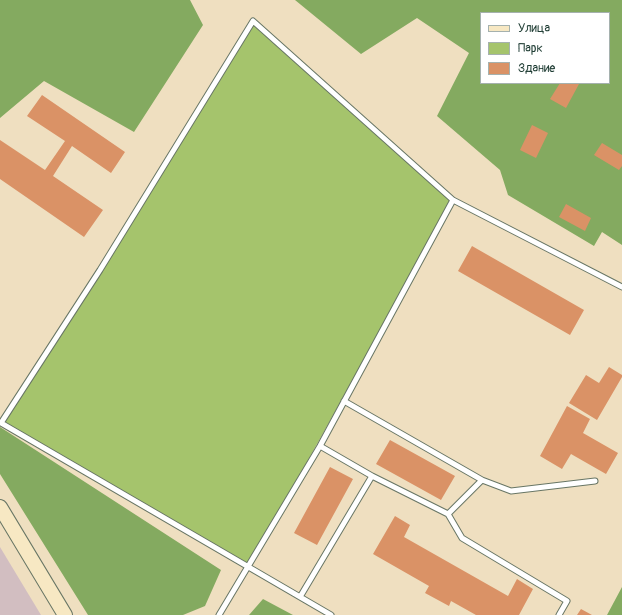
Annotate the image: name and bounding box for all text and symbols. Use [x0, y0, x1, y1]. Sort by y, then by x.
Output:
legend [480, 12, 610, 84]
text: Улица [518, 21, 550, 36]
text: Парк [518, 41, 543, 56]
text: Здание [518, 61, 555, 76]

